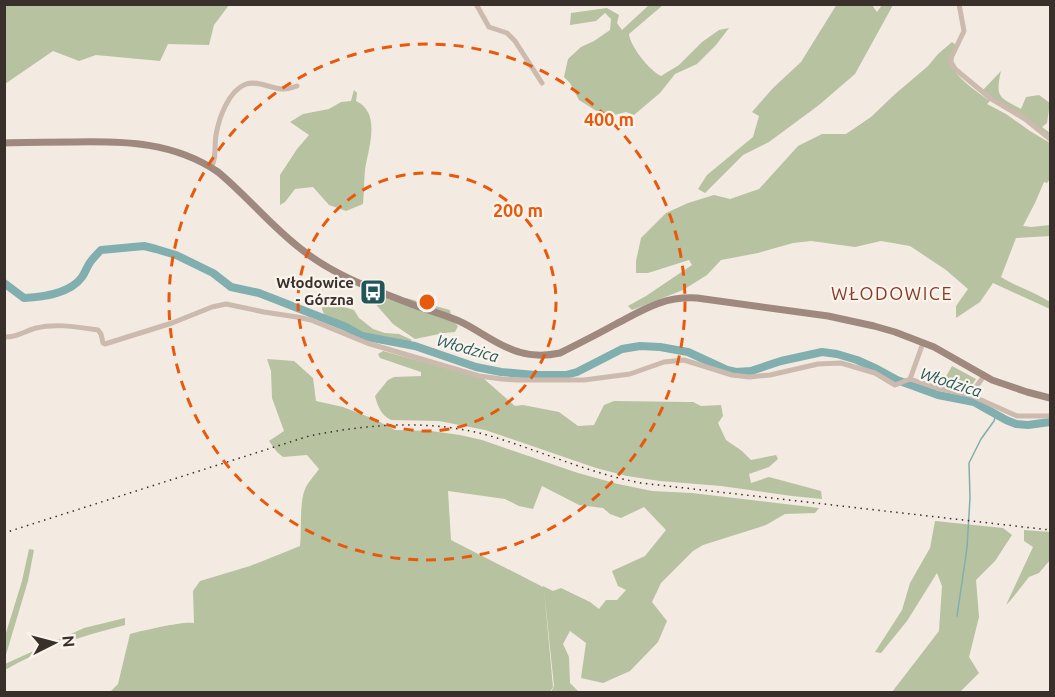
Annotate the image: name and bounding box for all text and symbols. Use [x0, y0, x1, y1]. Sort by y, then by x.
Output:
text: 400 m [584, 109, 634, 129]
text: 200 m [493, 200, 543, 220]
place label: Włodowice - Górzna [276, 274, 354, 308]
bus stop icon: Włodowice - Górzna [358, 277, 388, 307]
district label: WŁODOWICE [831, 283, 953, 303]
centre of rings [417, 292, 437, 312]
water label: Włodzica [435, 331, 501, 366]
water label: Włodzica [918, 364, 984, 400]
north arrow [24, 613, 84, 673]
text: N [59, 635, 78, 648]

